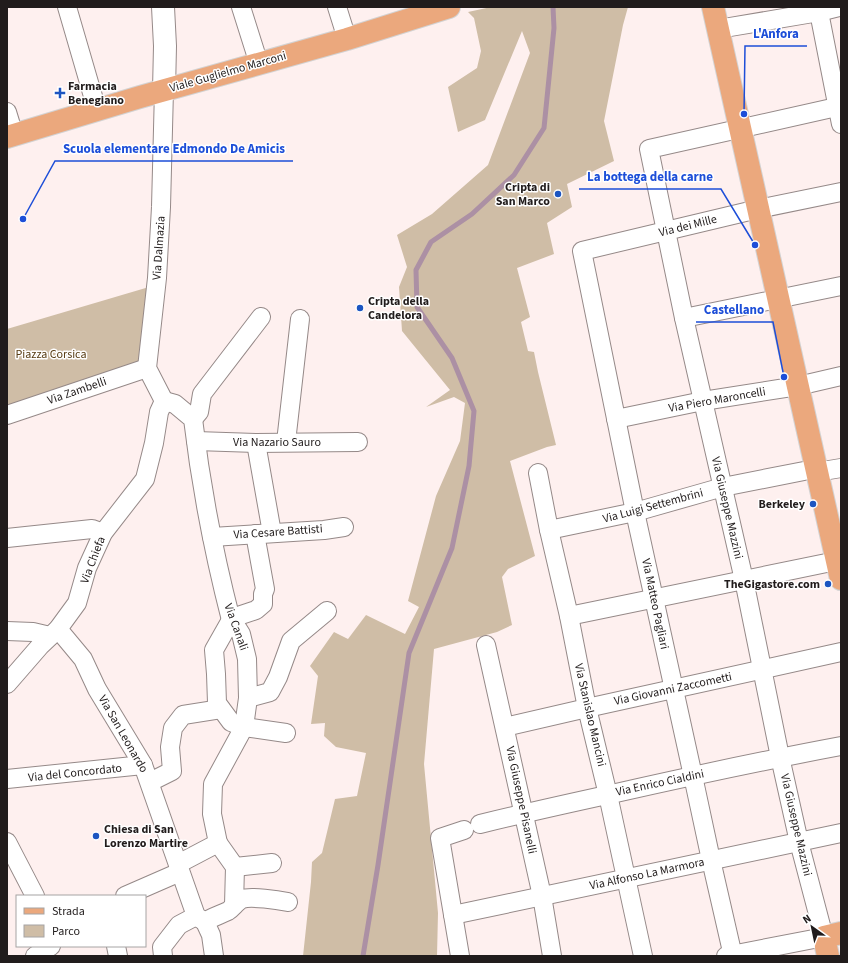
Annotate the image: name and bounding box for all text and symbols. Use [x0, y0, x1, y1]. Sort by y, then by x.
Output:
callout: L'Anfora [745, 21, 807, 46]
text: L'Anfora [753, 25, 799, 43]
street label: Viale Guglielmo Marconi [168, 47, 288, 97]
place label: Farmacia Benegiano [68, 78, 124, 109]
marker: Farmacia Benegiano [55, 88, 65, 98]
callout: Scuola elementare Edmondo De Amicis [55, 136, 293, 161]
text: Scuola elementare Edmondo De Amicis [63, 140, 285, 158]
callout: La bottega della carne [579, 164, 721, 189]
text: La bottega della carne [587, 168, 713, 186]
place label: Cripta di San Marco [496, 179, 550, 210]
marker: Cripta di San Marco [553, 189, 563, 199]
street label: Via dei Mille [657, 211, 719, 241]
street label: Via Dalmazia [148, 215, 170, 281]
place label: Cripta della Candelora [368, 293, 429, 324]
callout: Castellano [696, 297, 773, 322]
text: Castellano [704, 301, 764, 319]
marker: Cripta della Candelora [355, 303, 365, 313]
park label: Piazza Corsica [15, 346, 87, 363]
street label: Via Zambelli [45, 373, 109, 409]
street label: Via Piero Maroncelli [667, 383, 767, 417]
street label: Via Nazario Sauro [233, 434, 321, 451]
street label: Via Giuseppe Mazzini [707, 455, 747, 561]
street label: Via Luigi Settembrini [601, 484, 705, 528]
place label: Berkeley [758, 496, 806, 513]
marker: Berkeley [808, 499, 818, 509]
street label: Via Cesare Battisti [233, 520, 323, 544]
street label: Via Chiefa [76, 534, 110, 586]
street label: Via Matteo Pagliari [637, 557, 673, 651]
place label: TheGigastore.com [724, 576, 820, 593]
marker: TheGigastore.com [823, 579, 833, 589]
street label: Via Canali [220, 601, 252, 653]
street label: Via Stanislao Mancini [570, 662, 610, 768]
street label: Via Giovanni Zaccometti [612, 668, 734, 710]
street label: Via San Leonardo [94, 692, 152, 776]
street label: Via Giuseppe Pisanelli [501, 745, 541, 855]
street label: Via del Concordato [27, 760, 123, 786]
street label: Via Enrico Cialdini [614, 765, 706, 801]
street label: Via Giuseppe Mazzini [776, 772, 816, 878]
place label: Chiesa di San Lorenzo Martire [104, 821, 188, 852]
marker: Chiesa di San Lorenzo Martire [91, 831, 101, 841]
street label: Via Alfonso La Marmora [588, 854, 706, 894]
legend [16, 895, 146, 947]
text: Strada [52, 903, 85, 920]
north arrow [792, 907, 832, 947]
text: N [800, 911, 814, 927]
text: Parco [52, 923, 80, 940]

